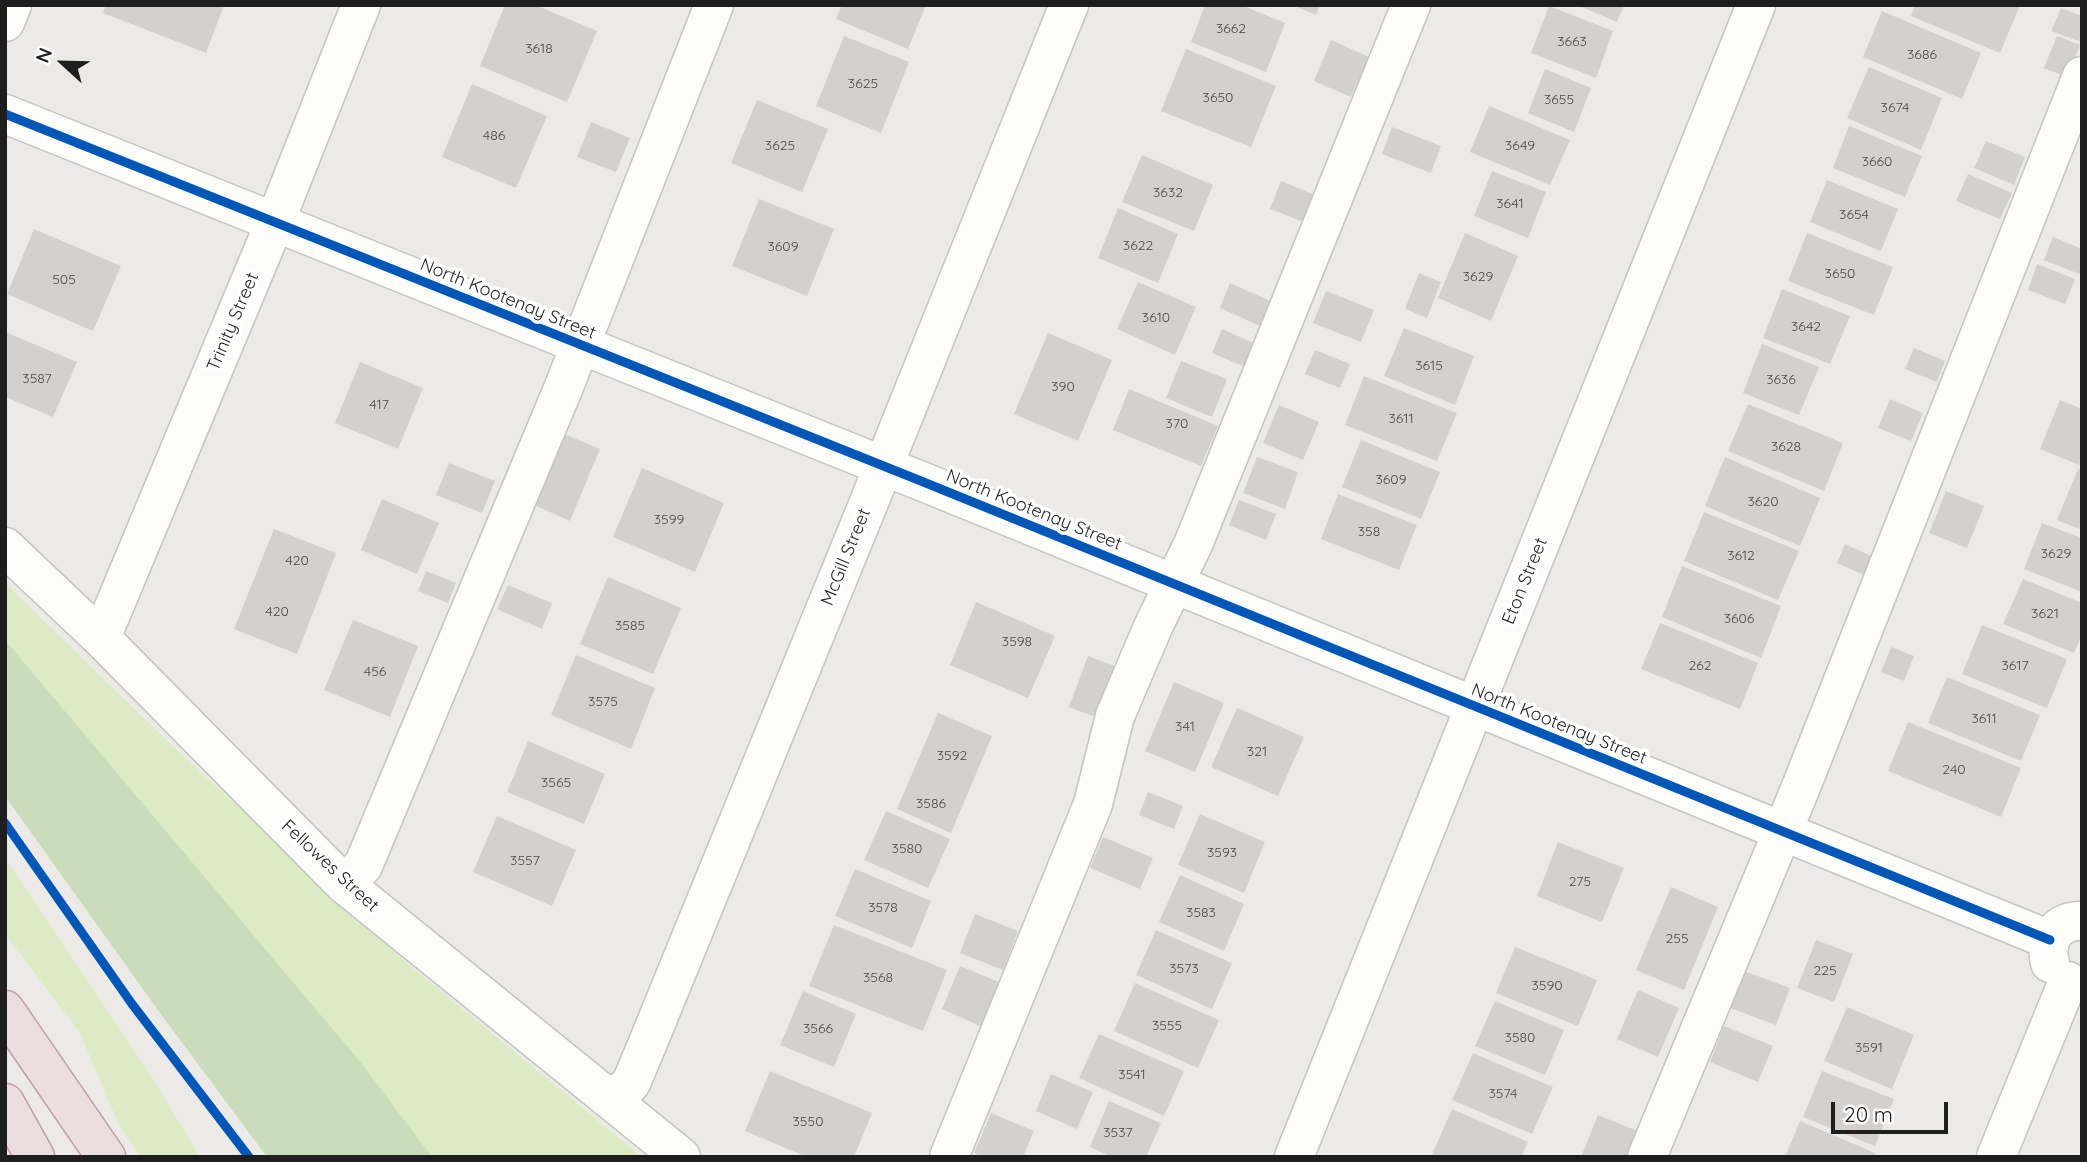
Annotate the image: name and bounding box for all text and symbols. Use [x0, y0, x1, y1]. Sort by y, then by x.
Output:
house number: 3662 [1216, 21, 1246, 37]
north arrow [28, 28, 98, 98]
house number: 3663 [1557, 34, 1587, 50]
house number: 3618 [525, 41, 553, 57]
text: N [30, 44, 57, 66]
house number: 3686 [1907, 47, 1937, 63]
house number: 3625 [848, 76, 878, 92]
house number: 3650 [1203, 90, 1233, 106]
house number: 3655 [1544, 92, 1574, 108]
house number: 3674 [1881, 100, 1909, 116]
house number: 486 [483, 128, 505, 144]
house number: 3625 [765, 138, 795, 154]
house number: 3649 [1505, 138, 1535, 154]
house number: 3660 [1862, 154, 1892, 170]
house number: 3632 [1153, 185, 1183, 201]
house number: 3641 [1496, 196, 1524, 212]
house number: 3654 [1839, 207, 1869, 223]
house number: 3622 [1123, 238, 1153, 254]
house number: 3609 [767, 239, 799, 255]
street label: North Kootenay Street [417, 254, 599, 344]
house number: 3650 [1825, 266, 1855, 282]
street label: Trinity Street [202, 269, 264, 375]
house number: 3629 [1463, 269, 1493, 285]
house number: 505 [52, 272, 76, 288]
house number: 3610 [1142, 310, 1170, 326]
house number: 3642 [1791, 319, 1821, 335]
house number: 3615 [1415, 358, 1443, 374]
house number: 3587 [22, 371, 52, 387]
house number: 3636 [1766, 372, 1796, 388]
house number: 390 [1051, 379, 1075, 395]
house number: 417 [369, 397, 389, 413]
house number: 3611 [1388, 411, 1414, 427]
house number: 370 [1166, 416, 1188, 432]
house number: 3628 [1771, 439, 1801, 455]
street label: North Kootenay Street [943, 465, 1125, 555]
house number: 3609 [1375, 472, 1407, 488]
house number: 3620 [1748, 494, 1778, 510]
street label: McGill Street [817, 505, 875, 609]
house number: 3599 [654, 512, 684, 528]
house number: 358 [1358, 524, 1380, 540]
street label: Eton Street [1498, 534, 1552, 628]
house number: 3629 [2041, 546, 2071, 562]
house number: 3612 [1727, 548, 1755, 564]
house number: 420 [285, 553, 309, 569]
house number: 420 [265, 604, 289, 620]
house number: 3621 [2031, 606, 2059, 622]
house number: 3606 [1724, 611, 1754, 627]
house number: 3585 [615, 618, 645, 634]
house number: 3598 [1002, 634, 1032, 650]
house number: 262 [1688, 658, 1712, 674]
house number: 3617 [2001, 658, 2029, 674]
house number: 456 [364, 664, 386, 680]
street label: North Kootenay Street [1468, 679, 1650, 769]
house number: 3575 [588, 694, 618, 710]
house number: 3611 [1971, 711, 1997, 727]
house number: 341 [1175, 719, 1195, 735]
house number: 321 [1247, 744, 1267, 760]
house number: 3592 [937, 748, 967, 764]
house number: 240 [1942, 762, 1966, 778]
house number: 3565 [541, 775, 571, 791]
house number: 3586 [916, 796, 946, 812]
street label: Fellowes Street [277, 815, 383, 917]
house number: 3580 [892, 841, 922, 857]
house number: 3593 [1207, 845, 1237, 861]
house number: 3557 [510, 853, 540, 869]
house number: 275 [1569, 874, 1591, 890]
house number: 3578 [868, 900, 898, 916]
house number: 3583 [1186, 905, 1216, 921]
house number: 255 [1665, 931, 1689, 947]
house number: 3573 [1169, 961, 1199, 977]
house number: 225 [1813, 963, 1837, 979]
house number: 3568 [863, 970, 893, 986]
house number: 3590 [1531, 978, 1563, 994]
house number: 3555 [1152, 1018, 1182, 1034]
house number: 3566 [803, 1021, 833, 1037]
house number: 3580 [1505, 1030, 1535, 1046]
house number: 3591 [1855, 1040, 1883, 1056]
house number: 3541 [1118, 1067, 1146, 1083]
house number: 3574 [1489, 1086, 1517, 1102]
scale bar [1835, 1088, 1952, 1132]
text: 20 m [1844, 1101, 1893, 1127]
house number: 3550 [793, 1114, 823, 1130]
house number: 3537 [1103, 1125, 1133, 1141]

